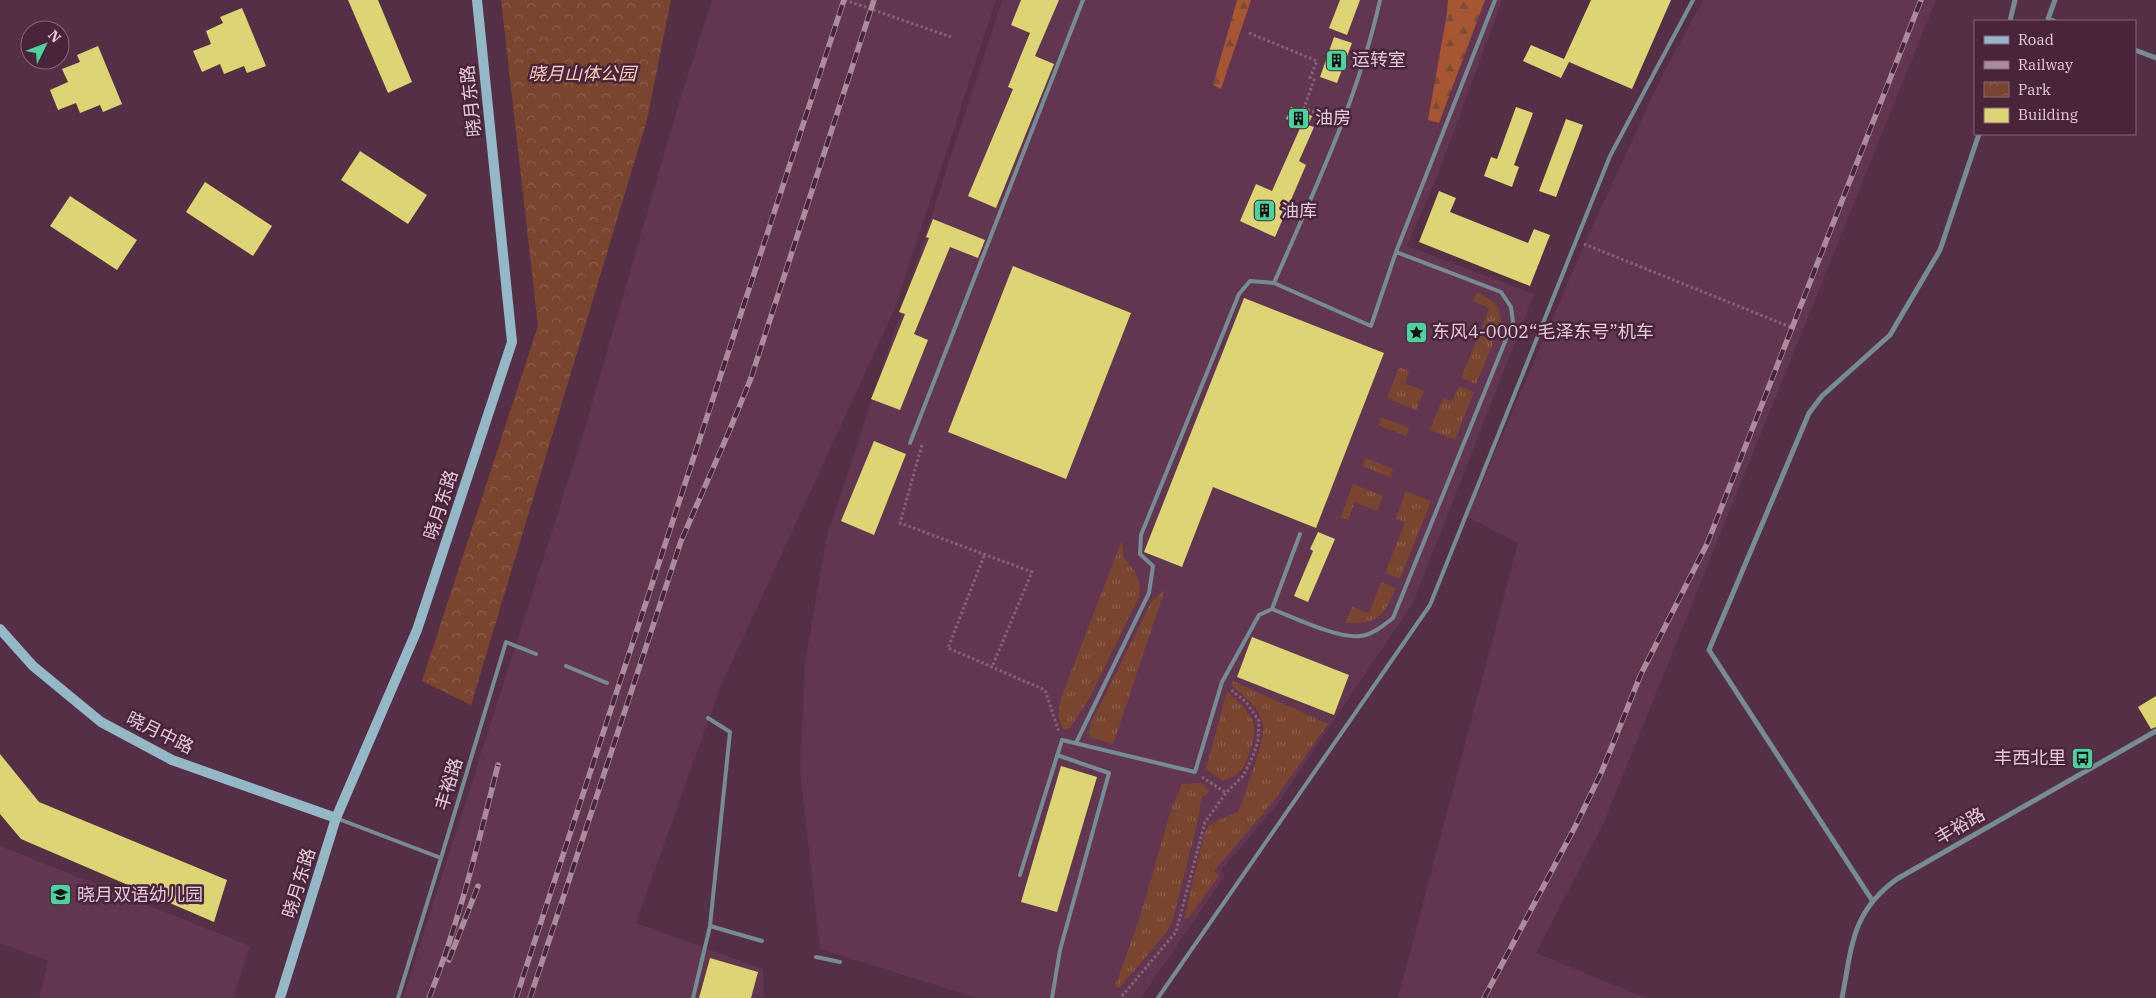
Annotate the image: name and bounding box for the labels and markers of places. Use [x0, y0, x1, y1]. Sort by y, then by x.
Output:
building icon: 运转室 [1324, 48, 1348, 72]
place label: 运转室 [1352, 48, 1406, 71]
building icon: 油房 [1287, 106, 1311, 130]
place label: 油房 [1315, 106, 1351, 129]
building icon: 油库 [1253, 199, 1277, 223]
place label: 油库 [1281, 199, 1317, 222]
place icon: 东风4-0002“毛泽东号”机车 [1404, 320, 1428, 344]
place label: 东风4-0002“毛泽东号”机车 [1432, 320, 1654, 343]
place label: 丰西北里 [1994, 746, 2066, 769]
bus stop icon: 丰西北里 [2070, 746, 2094, 770]
school or university icon: 晓月双语幼儿园 [49, 883, 73, 907]
place label: 晓月双语幼儿园 [77, 883, 203, 906]

